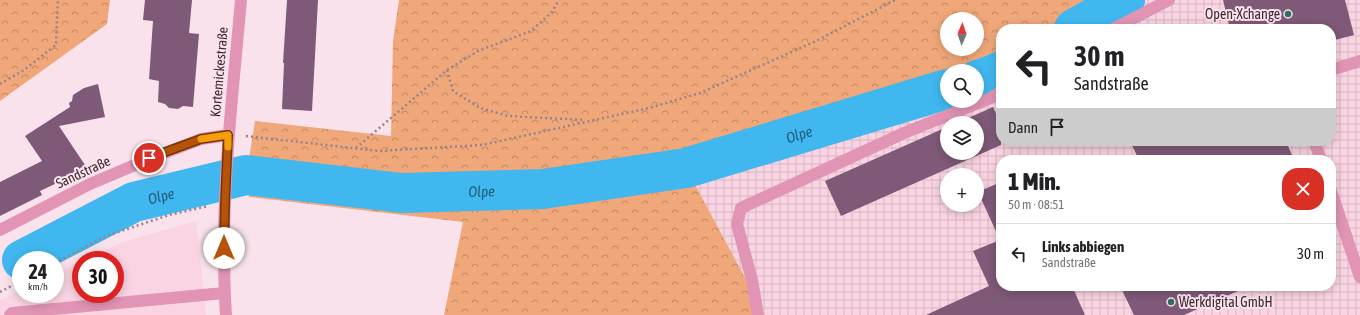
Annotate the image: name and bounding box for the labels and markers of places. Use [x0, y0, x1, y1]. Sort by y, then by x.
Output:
place label: Open-Xchange [1205, 6, 1280, 22]
marker: Open-Xchange [1283, 9, 1293, 19]
pin [132, 141, 166, 175]
place label: Werkdigital GmbH [1179, 294, 1273, 310]
marker: Werkdigital GmbH [1166, 297, 1176, 307]

